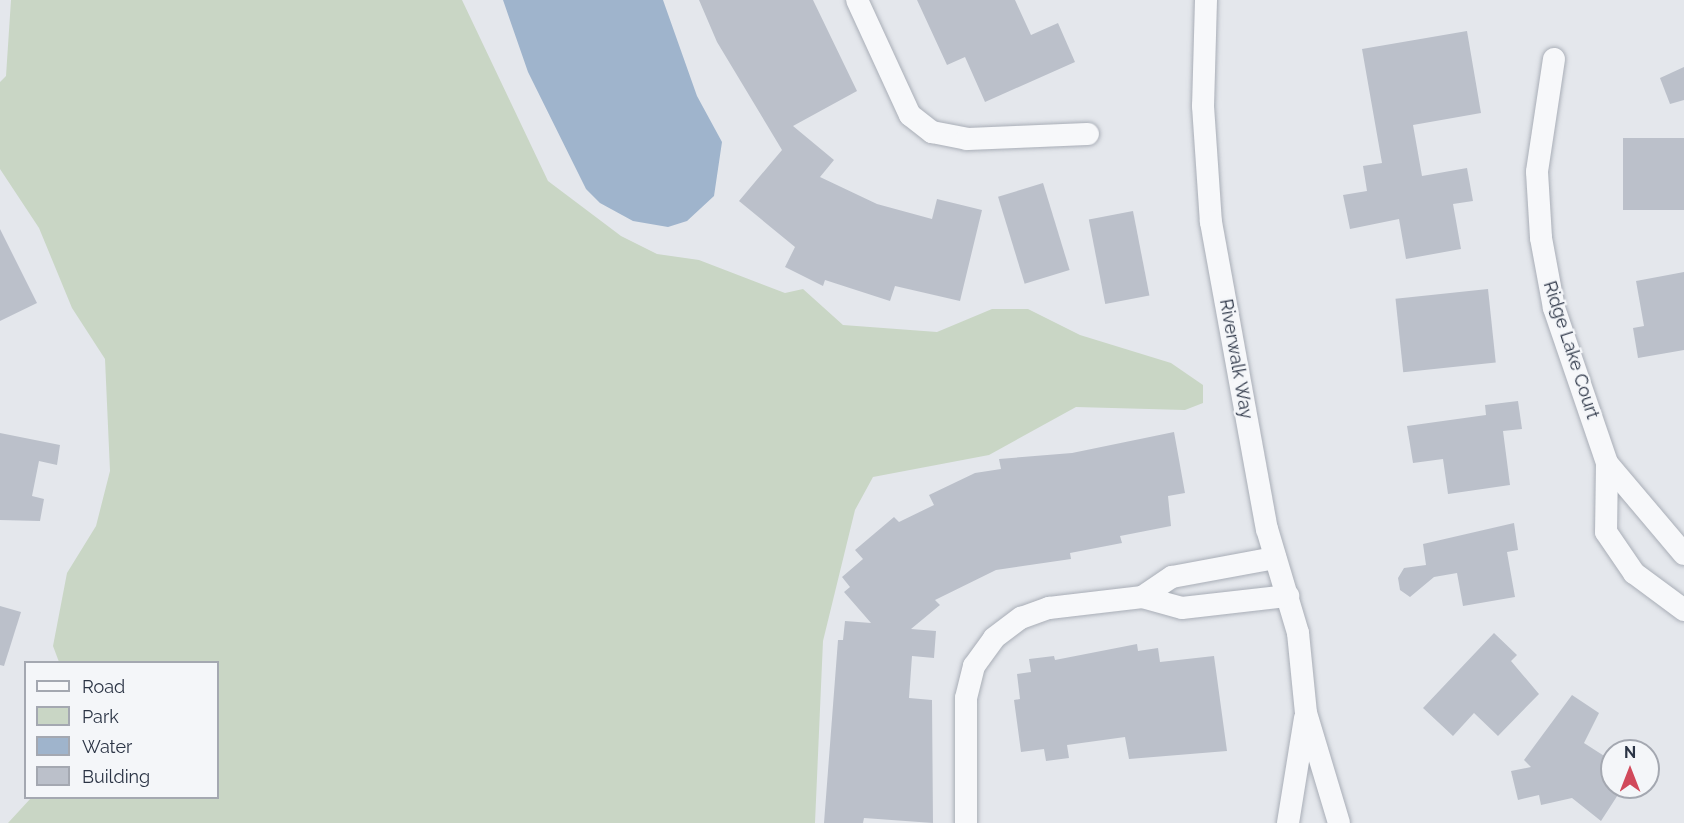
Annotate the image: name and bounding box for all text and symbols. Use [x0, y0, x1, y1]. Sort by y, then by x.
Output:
street label: Ridge Lake Court [1539, 278, 1603, 422]
street label: Riverwalk Way [1215, 297, 1257, 421]
legend [24, 661, 219, 799]
text: Road [82, 676, 125, 697]
text: Park [82, 706, 119, 727]
text: Water [82, 736, 132, 757]
north arrow [1600, 739, 1660, 799]
text: N [1624, 743, 1636, 762]
text: Building [82, 766, 150, 787]

